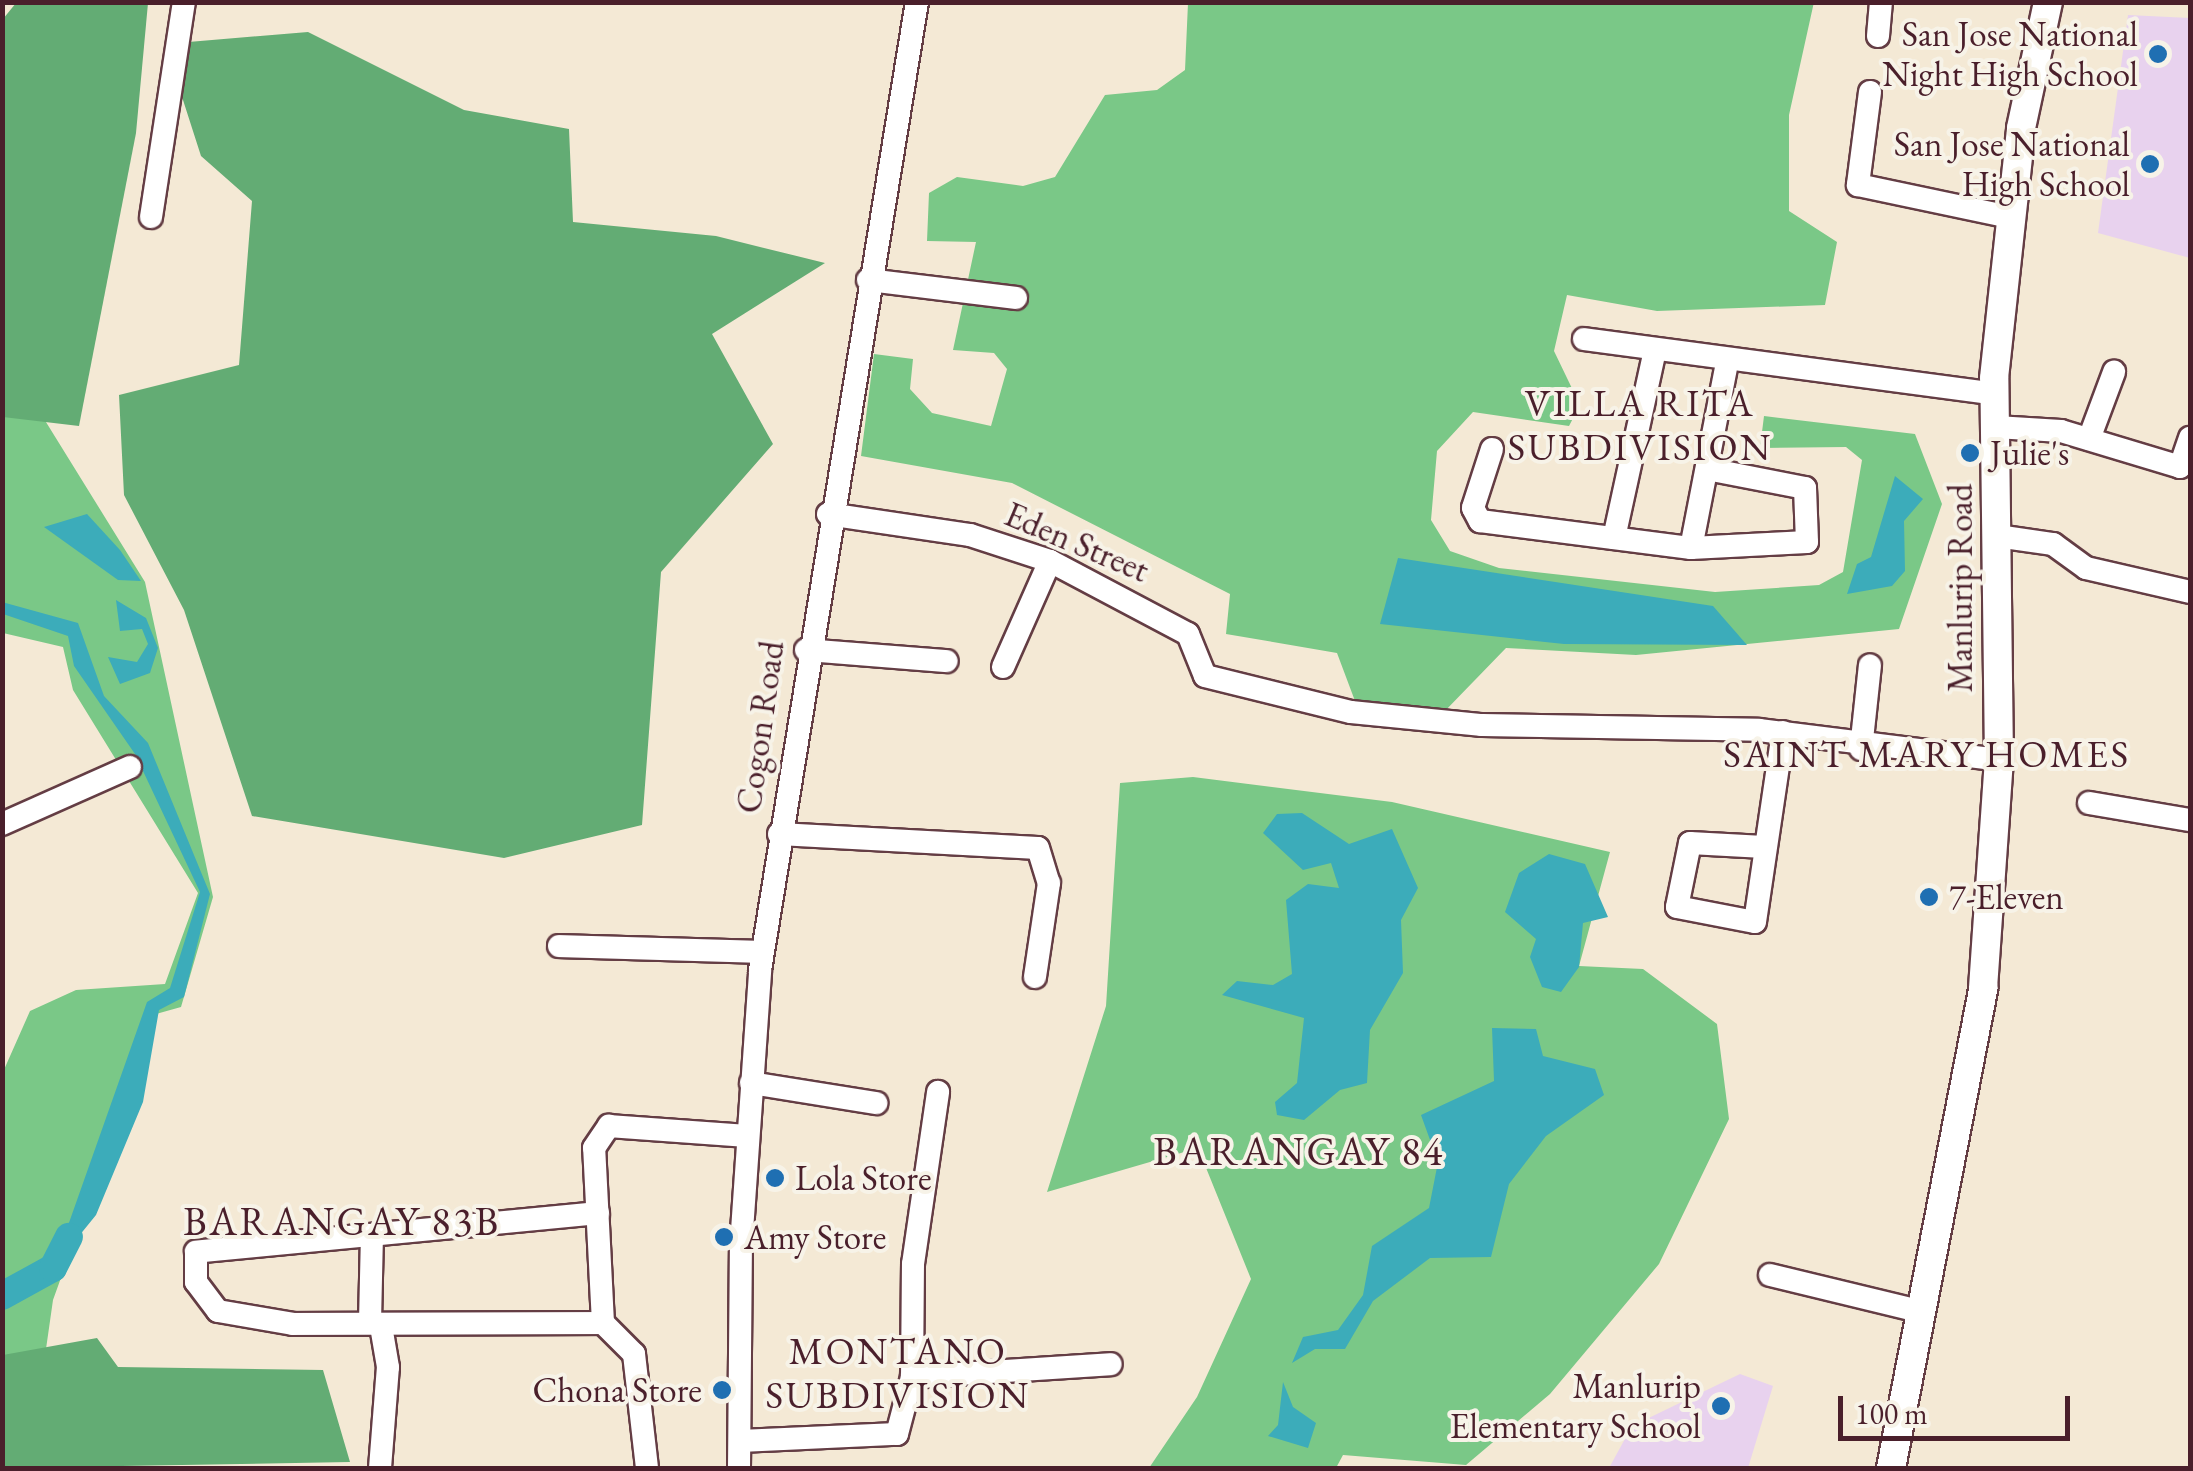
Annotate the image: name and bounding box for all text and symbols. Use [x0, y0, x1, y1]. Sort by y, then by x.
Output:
place label: San Jose National Night High School [1882, 13, 2138, 95]
marker: San Jose National Night High School [2147, 43, 2169, 65]
place label: San Jose National High School [1894, 123, 2130, 205]
marker: San Jose National High School [2139, 153, 2161, 175]
district label: VILLA RITA SUBDIVISION [1507, 380, 1773, 469]
place label: Julie's [1990, 432, 2069, 474]
marker: Julie's [1959, 442, 1981, 464]
street label: Manlurip Road [1939, 484, 1981, 692]
street label: Eden Street [999, 493, 1155, 591]
street label: Cogon Road [727, 638, 793, 816]
district label: SAINT MARY HOMES [1723, 731, 2131, 777]
place label: 7-Eleven [1949, 876, 2064, 918]
marker: 7-Eleven [1918, 886, 1940, 908]
district label: BARANGAY 84 [1153, 1127, 1445, 1175]
place label: Lola Store [795, 1157, 932, 1199]
marker: Lola Store [764, 1167, 786, 1189]
district label: BARANGAY 83B [183, 1197, 501, 1245]
place label: Amy Store [744, 1216, 886, 1258]
marker: Amy Store [713, 1226, 735, 1248]
district label: MONTANO SUBDIVISION [765, 1328, 1031, 1418]
place label: Manlurip Elementary School [1450, 1365, 1701, 1447]
place label: Chona Store [532, 1369, 702, 1411]
scale bar [1843, 1376, 2076, 1438]
marker: Chona Store [711, 1379, 733, 1401]
text: 100 m [1855, 1394, 1928, 1433]
marker: Manlurip Elementary School [1710, 1395, 1732, 1417]

